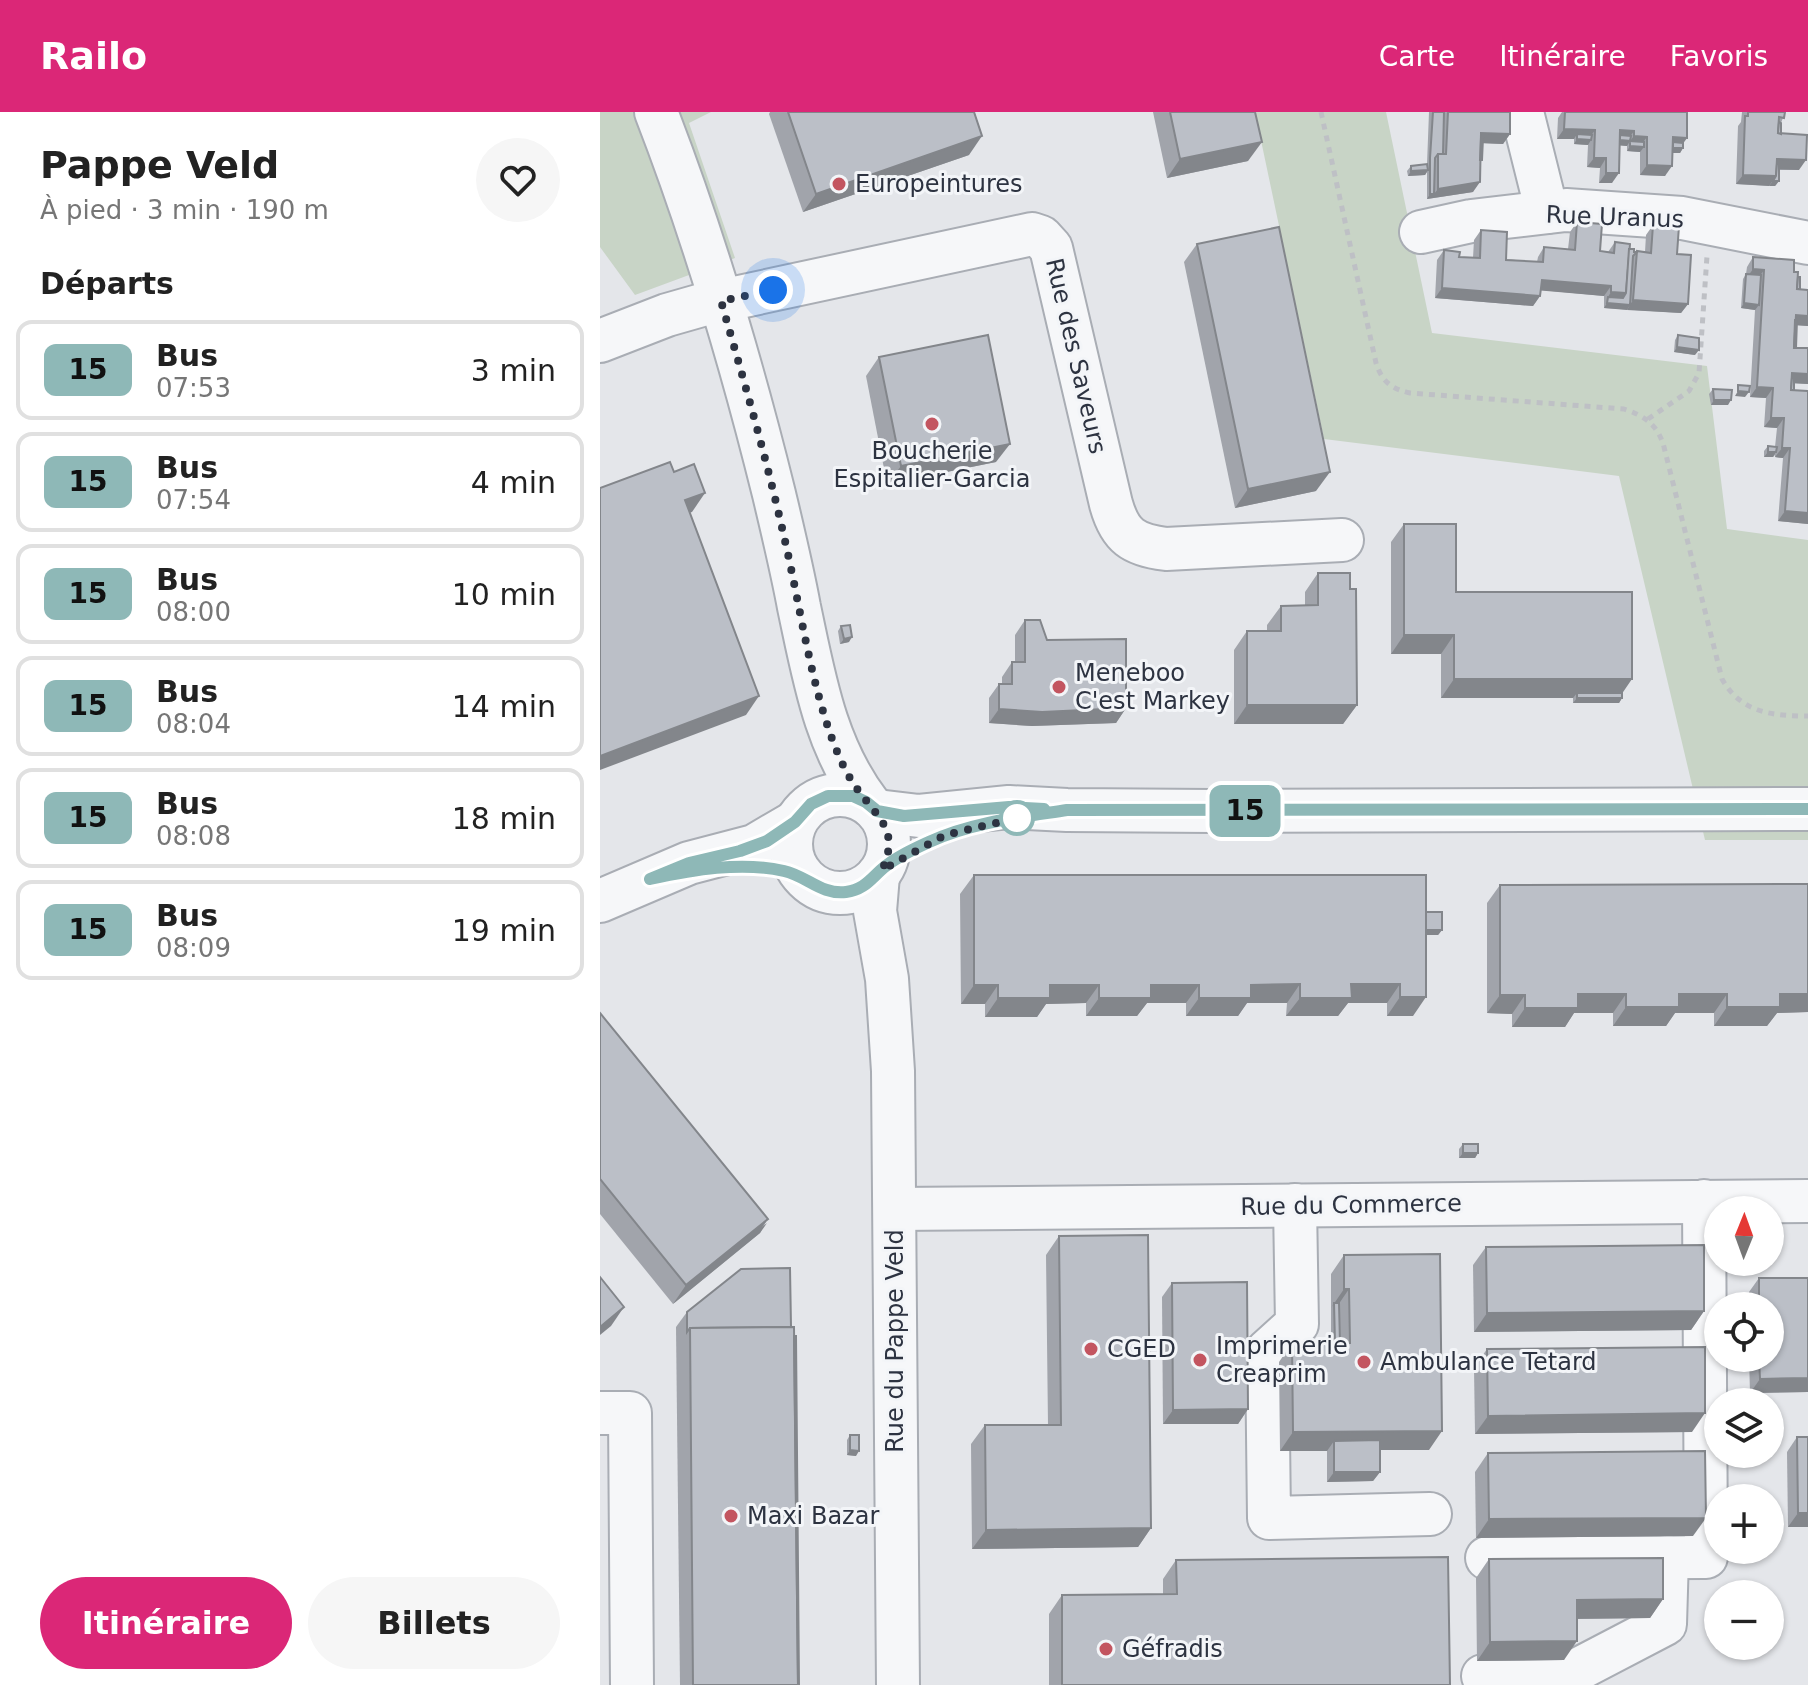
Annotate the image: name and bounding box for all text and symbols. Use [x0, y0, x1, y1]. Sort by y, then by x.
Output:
text: Railo [40, 34, 147, 78]
text: Carte [1379, 40, 1455, 73]
text: Itinéraire [1499, 40, 1626, 73]
text: Favoris [1670, 40, 1768, 73]
button: heart [476, 138, 560, 222]
text: Pappe Veld [40, 143, 279, 187]
place label: Europeintures [855, 170, 1023, 198]
marker: Europeintures [830, 175, 848, 193]
text: À pied · 3 min · 190 m [40, 195, 329, 225]
street label: Rue Uranus [1545, 201, 1685, 233]
street label: Rue des Saveurs [1040, 255, 1112, 457]
text: Départs [40, 266, 174, 301]
your location [753, 270, 793, 310]
text: Bus [156, 338, 218, 373]
text: 15 [69, 353, 107, 386]
text: 3 min [471, 353, 556, 388]
text: 07:53 [156, 373, 231, 403]
marker: Boucherie Espitalier-Garcia [923, 415, 941, 433]
place label: Boucherie Espitalier-Garcia [834, 437, 1030, 493]
text: Bus [156, 450, 218, 485]
text: 15 [69, 465, 107, 498]
text: 4 min [471, 465, 556, 500]
text: 07:54 [156, 485, 231, 515]
text: Bus [156, 562, 218, 597]
text: 15 [69, 577, 107, 610]
text: 10 min [452, 577, 556, 612]
text: 08:00 [156, 597, 231, 627]
place label: Meneboo C'est Markey [1075, 659, 1230, 715]
text: Bus [156, 674, 218, 709]
marker: Meneboo C'est Markey [1050, 678, 1068, 696]
text: 15 [69, 689, 107, 722]
text: 14 min [452, 689, 556, 724]
text: 08:04 [156, 709, 231, 739]
line badge: 15 [1209, 785, 1281, 837]
text: Bus [156, 786, 218, 821]
text: 15 [1226, 794, 1264, 827]
text: 15 [69, 801, 107, 834]
text: 18 min [452, 801, 556, 836]
unlabelled marker [1000, 801, 1034, 835]
text: 08:08 [156, 821, 231, 851]
text: Bus [156, 898, 218, 933]
text: 15 [69, 913, 107, 946]
text: 19 min [452, 913, 556, 948]
text: 08:09 [156, 933, 231, 963]
street label: Rue du Commerce [1240, 1189, 1462, 1221]
north arrow [1704, 1196, 1784, 1276]
map controls [1704, 1196, 1784, 1660]
street label: Rue du Pappe Veld [881, 1229, 909, 1453]
button: locate [1704, 1292, 1784, 1372]
place label: Imprimerie Creaprim [1216, 1332, 1348, 1388]
place label: CGED [1107, 1335, 1176, 1363]
marker: CGED [1082, 1340, 1100, 1358]
place label: Ambulance Tetard [1380, 1348, 1597, 1376]
marker: Imprimerie Creaprim [1191, 1351, 1209, 1369]
marker: Ambulance Tetard [1355, 1353, 1373, 1371]
button: layers [1704, 1388, 1784, 1468]
button: + [1704, 1484, 1784, 1564]
place label: Maxi Bazar [747, 1502, 879, 1530]
marker: Maxi Bazar [722, 1507, 740, 1525]
button: Itinéraire [40, 1577, 292, 1669]
button: Billets [308, 1577, 560, 1669]
button: − [1704, 1580, 1784, 1660]
place label: Géfradis [1122, 1635, 1223, 1663]
marker: Géfradis [1097, 1640, 1115, 1658]

